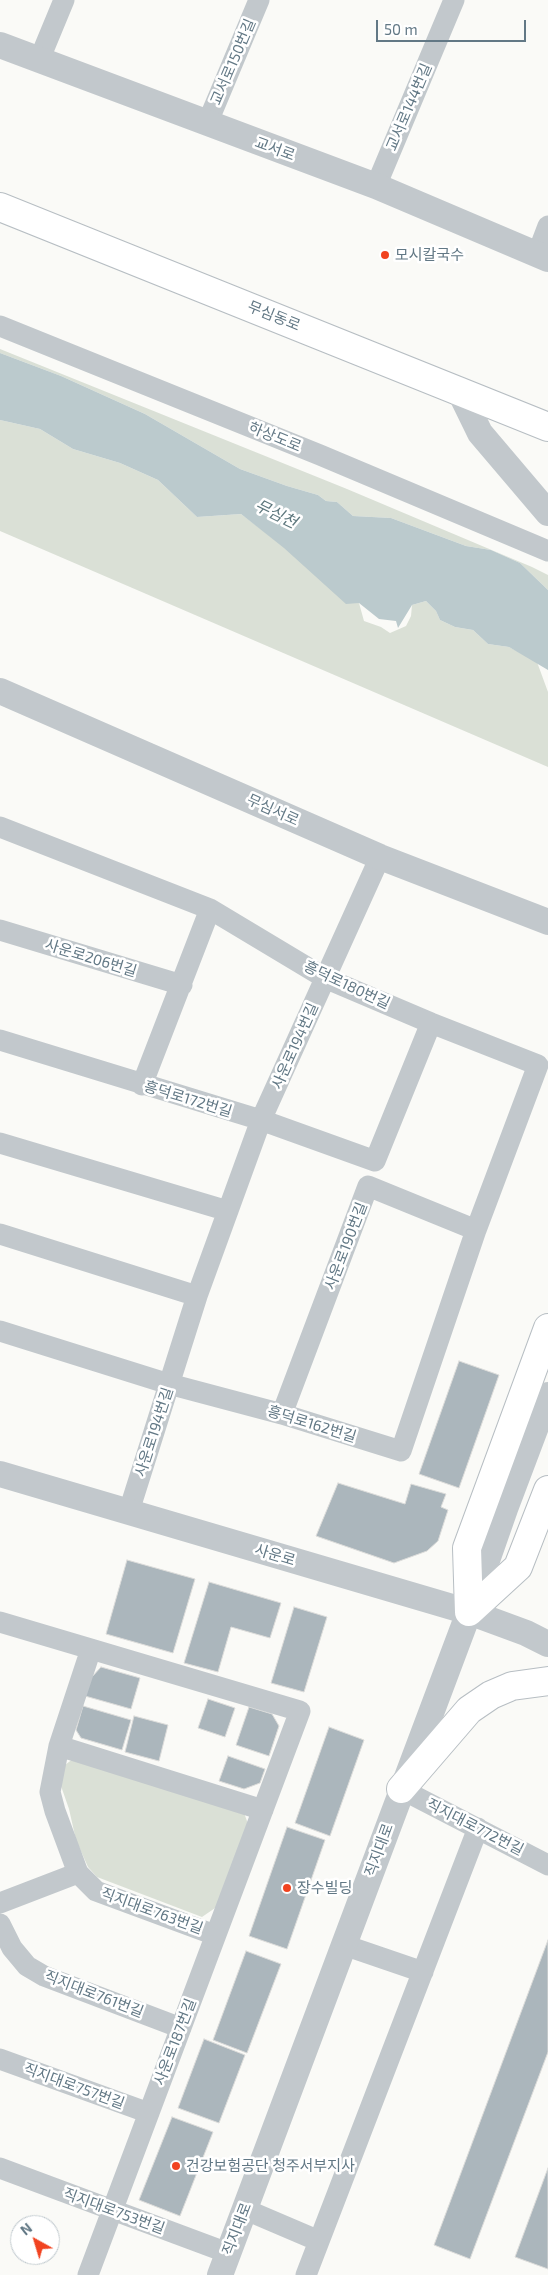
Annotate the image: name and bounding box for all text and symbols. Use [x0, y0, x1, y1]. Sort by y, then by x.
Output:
scale bar [378, 10, 528, 42]
street label: 교서로150번길 [207, 16, 259, 108]
text: 50 m [384, 20, 418, 38]
street label: 교서로144번길 [382, 60, 436, 154]
street label: 교서로 [252, 133, 298, 165]
place label: 모시칼국수 [395, 246, 464, 264]
marker: 모시칼국수 [379, 249, 391, 261]
street label: 무심동로 [245, 297, 303, 335]
street label: 하상도로 [246, 418, 304, 456]
water label: 무심천 [252, 496, 300, 532]
street label: 무심서로 [244, 791, 302, 829]
street label: 사운로206번길 [43, 935, 139, 981]
street label: 흥덕로180번길 [301, 957, 393, 1013]
street label: 사운로194번길 [268, 1000, 322, 1092]
street label: 흥덕로172번길 [142, 1077, 234, 1121]
street label: 사운로190번길 [321, 1200, 371, 1292]
street label: 사운로194번길 [131, 1385, 177, 1479]
street label: 흥덕로162번길 [265, 1402, 359, 1446]
street label: 사운로 [253, 1540, 297, 1570]
street label: 직지대로772번길 [423, 1795, 527, 1859]
street label: 직지대로 [361, 1821, 397, 1879]
place label: 장수빌딩 [297, 1879, 352, 1897]
marker: 장수빌딩 [281, 1882, 293, 1894]
street label: 직지대로763번길 [98, 1884, 206, 1938]
street label: 직지대로761번길 [42, 1967, 146, 2021]
street label: 사운로187번길 [150, 1996, 200, 2088]
street label: 직지대로757번길 [21, 2059, 127, 2113]
place label: 건강보험공단 청주서부지사 [186, 2157, 355, 2175]
marker: 건강보험공단 청주서부지사 [170, 2160, 182, 2172]
street label: 직지대로753번길 [61, 2184, 167, 2238]
street label: 직지대로 [219, 2200, 255, 2258]
north arrow [10, 2215, 60, 2265]
text: N [17, 2219, 35, 2239]

